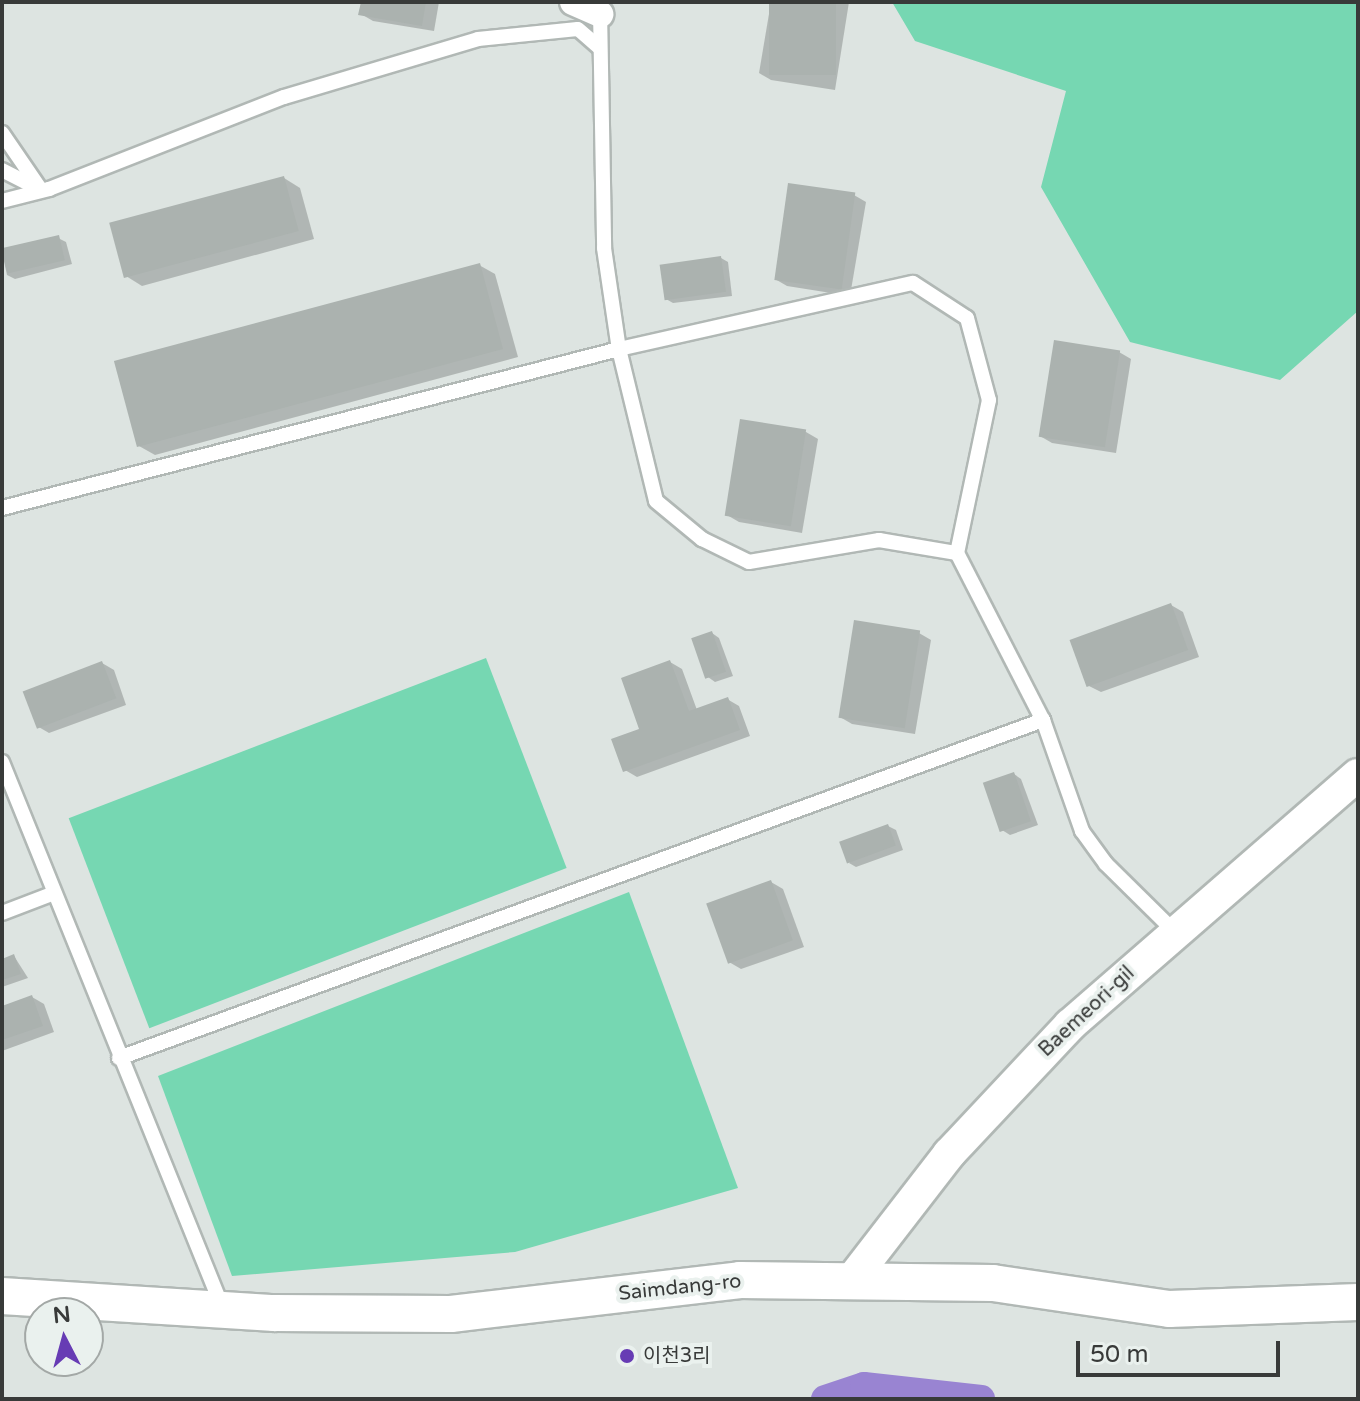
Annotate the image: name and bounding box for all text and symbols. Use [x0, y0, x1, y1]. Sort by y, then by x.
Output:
street label: Baemeori-gil [1034, 962, 1140, 1062]
street label: Saimdang-ro [617, 1270, 743, 1306]
north arrow [24, 1297, 104, 1377]
text: N [52, 1301, 72, 1329]
scale bar [1080, 1325, 1284, 1375]
text: 50 m [1090, 1340, 1148, 1369]
place label: 이천3리 [643, 1344, 711, 1368]
marker: 이천3리 [618, 1347, 636, 1365]

